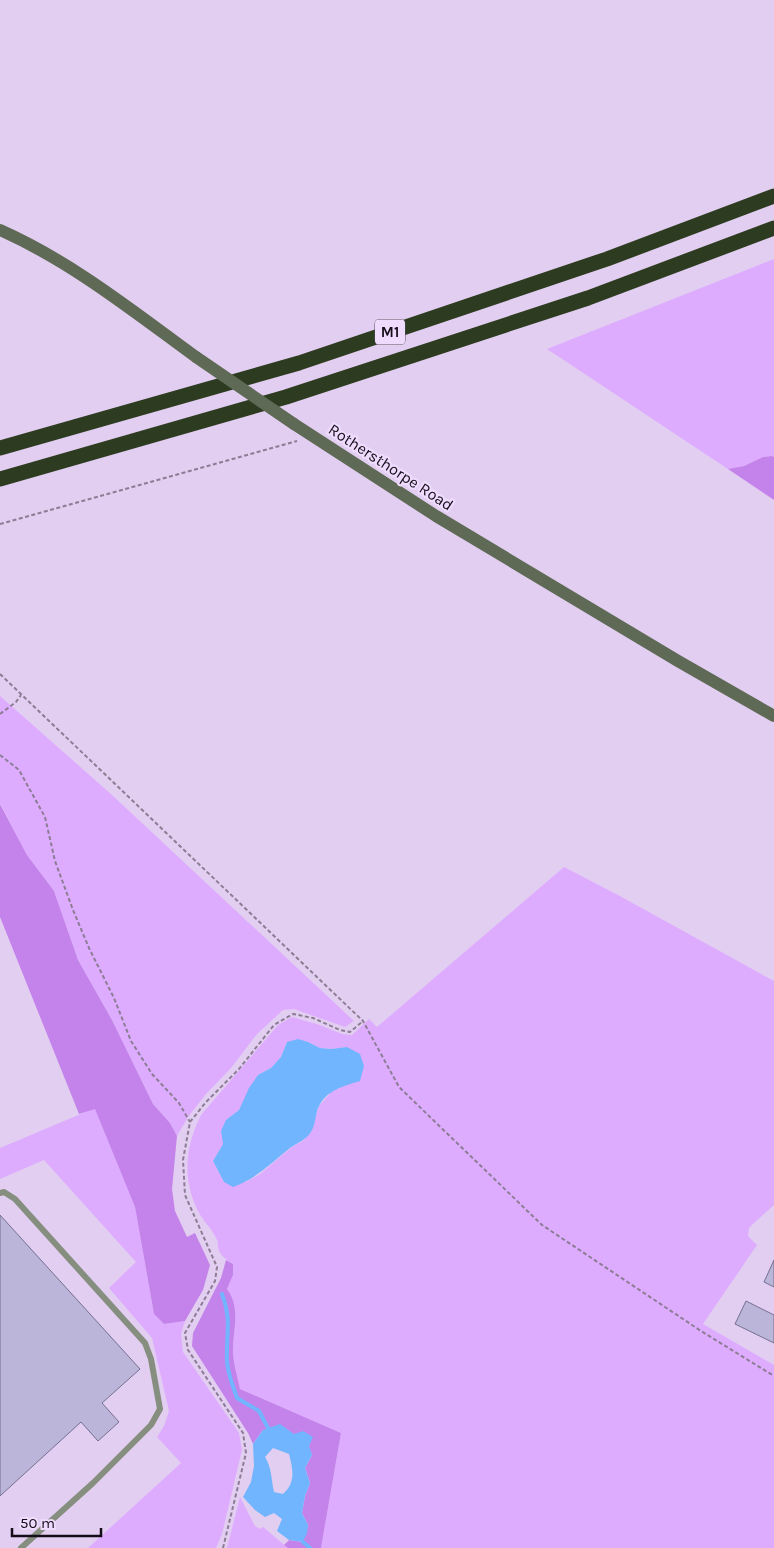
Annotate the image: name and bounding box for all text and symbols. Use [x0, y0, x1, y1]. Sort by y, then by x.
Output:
road number: M1 [375, 320, 405, 344]
street label: Rothersthorpe Road [325, 420, 457, 514]
scale bar [12, 1506, 101, 1538]
text: 50 m [20, 1514, 55, 1532]

